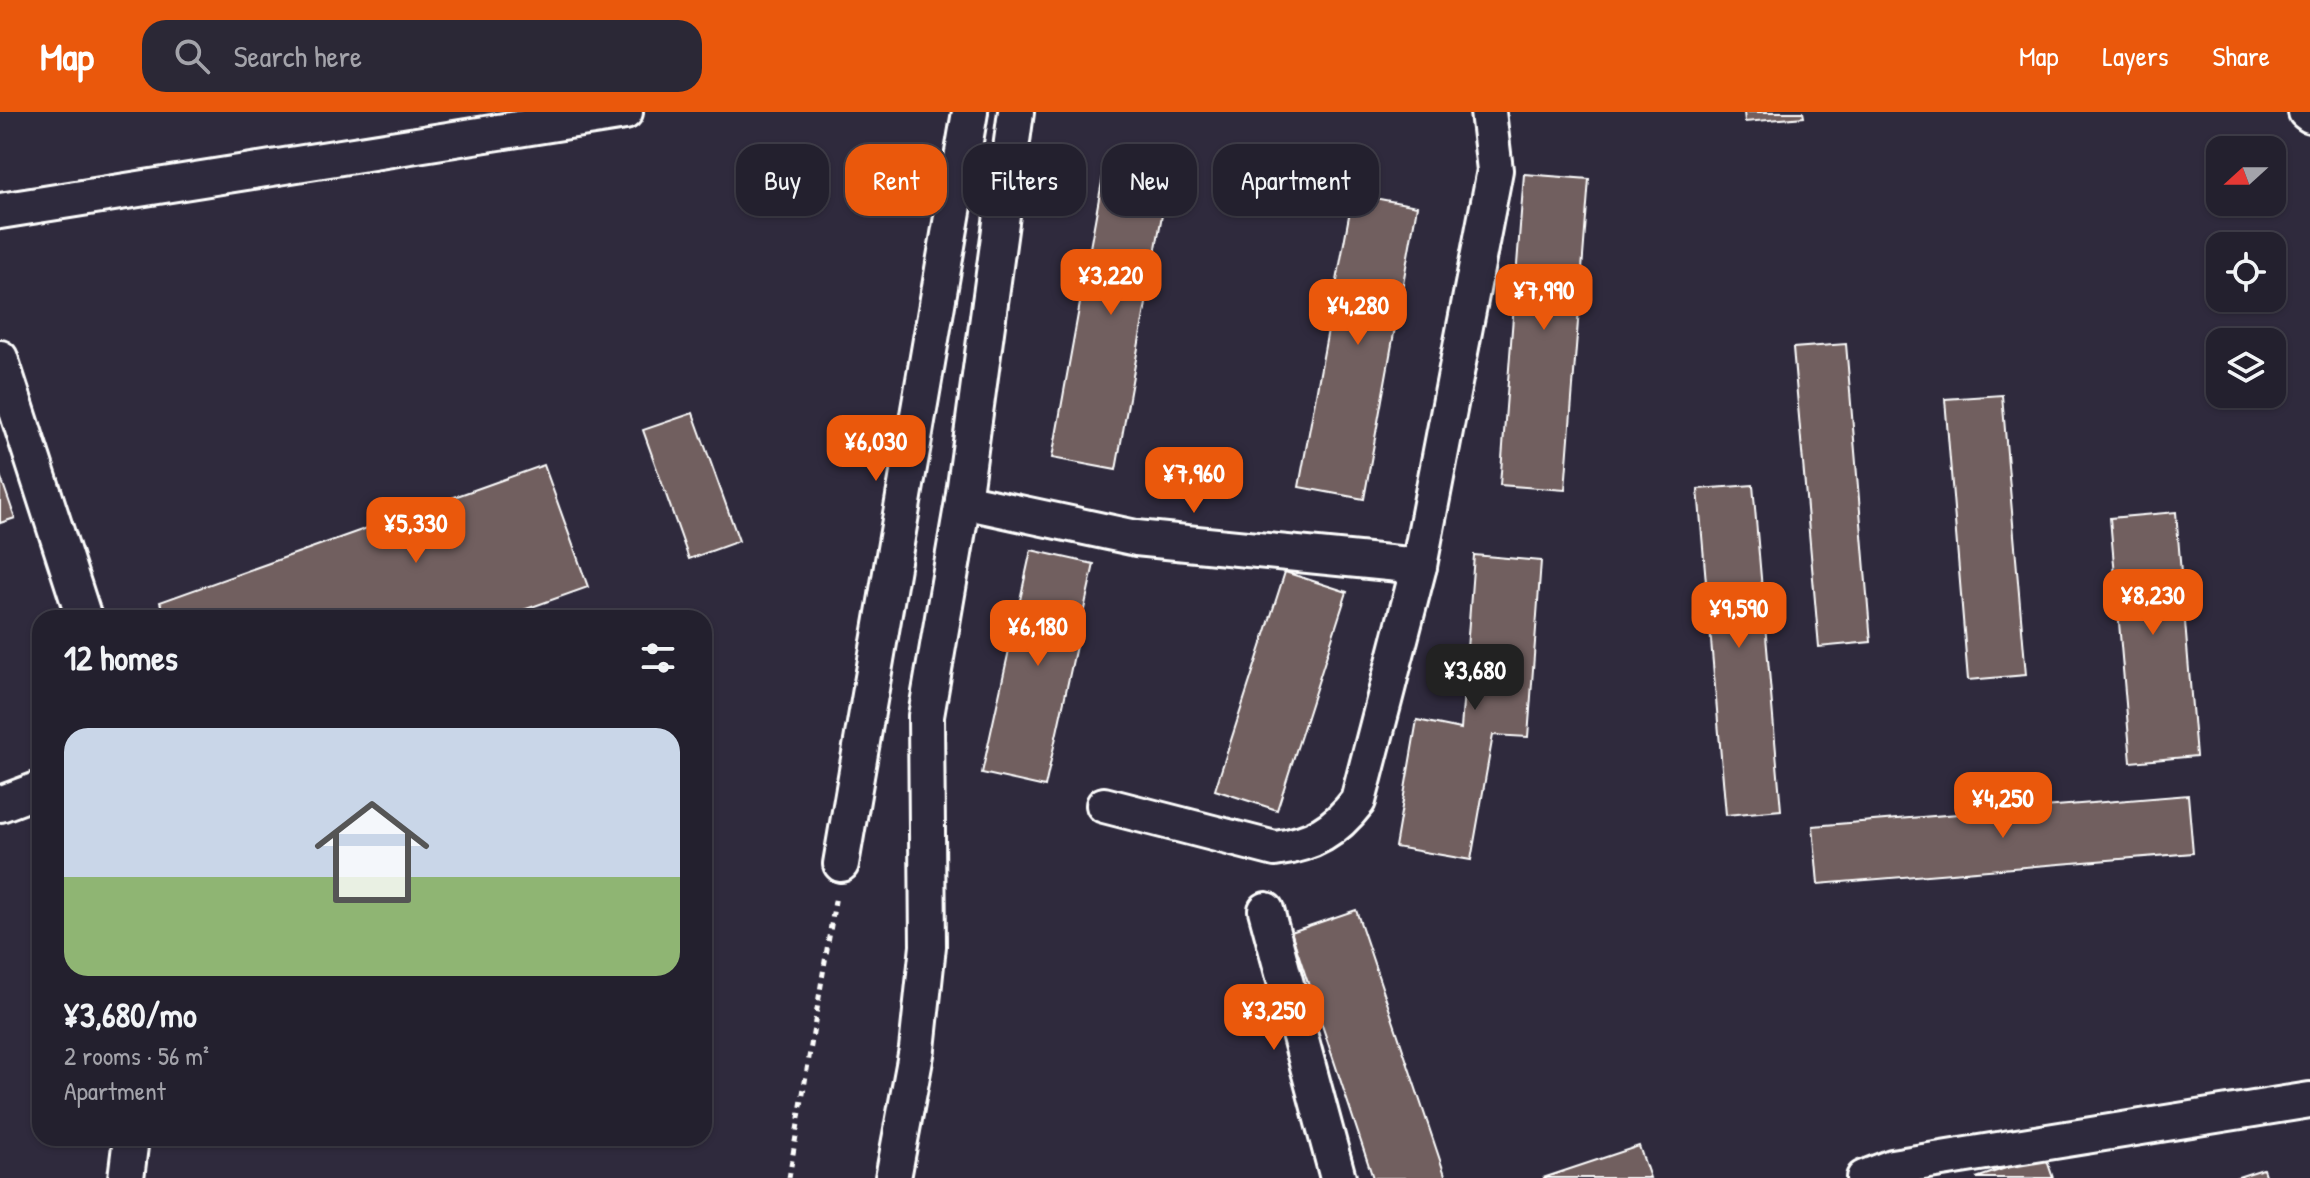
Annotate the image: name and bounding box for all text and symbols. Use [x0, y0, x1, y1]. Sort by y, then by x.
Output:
search box [142, 20, 702, 92]
text: Map [40, 30, 94, 82]
icon: search [170, 34, 214, 78]
text: Search here [234, 36, 362, 76]
text: Map [2019, 37, 2059, 75]
text: Layers [2103, 37, 2168, 75]
text: Share [2212, 37, 2270, 75]
north arrow [2206, 136, 2286, 216]
map controls [2206, 136, 2286, 408]
chip: Buy [736, 144, 829, 216]
chip: Rent [845, 144, 947, 216]
chip: Filters [963, 144, 1086, 216]
chip: New [1102, 144, 1197, 216]
chip: Apartment [1213, 144, 1379, 216]
button: locate [2206, 232, 2286, 312]
pin: ¥3,220 [1046, 249, 1176, 317]
text: ¥3,220 [1079, 257, 1143, 292]
pin: ¥7,990 [1479, 264, 1609, 332]
text: ¥7,990 [1514, 272, 1574, 307]
pin: ¥4,280 [1293, 279, 1423, 347]
text: ¥4,280 [1327, 287, 1389, 322]
button: layers [2206, 328, 2286, 408]
pin: ¥6,030 [811, 415, 941, 483]
text: ¥6,030 [845, 423, 907, 458]
pin: ¥7,960 [1129, 447, 1259, 515]
text: ¥7,960 [1163, 455, 1225, 490]
pin: ¥5,330 [351, 497, 481, 565]
text: ¥5,330 [384, 505, 448, 540]
pin: ¥8,230 [2088, 569, 2218, 637]
text: ¥8,230 [2121, 577, 2185, 612]
pin: ¥9,590 [1674, 582, 1804, 650]
text: ¥9,590 [1709, 590, 1769, 625]
pin: ¥6,180 [973, 600, 1103, 668]
text: ¥6,180 [1008, 608, 1068, 643]
text: 12 homes [64, 635, 178, 681]
icon: filters [636, 636, 680, 680]
pin: ¥3,680 [1410, 644, 1540, 712]
text: ¥3,680 [1444, 652, 1506, 687]
pin: ¥4,250 [1938, 772, 2068, 840]
icon: home [300, 780, 444, 924]
text: ¥4,250 [1972, 780, 2034, 815]
pin: ¥3,250 [1209, 984, 1339, 1052]
text: ¥3,680/mo [64, 992, 197, 1038]
text: ¥3,250 [1242, 992, 1306, 1027]
text: 2 rooms · 56 m² [64, 1038, 209, 1073]
text: Apartment [64, 1073, 166, 1108]

